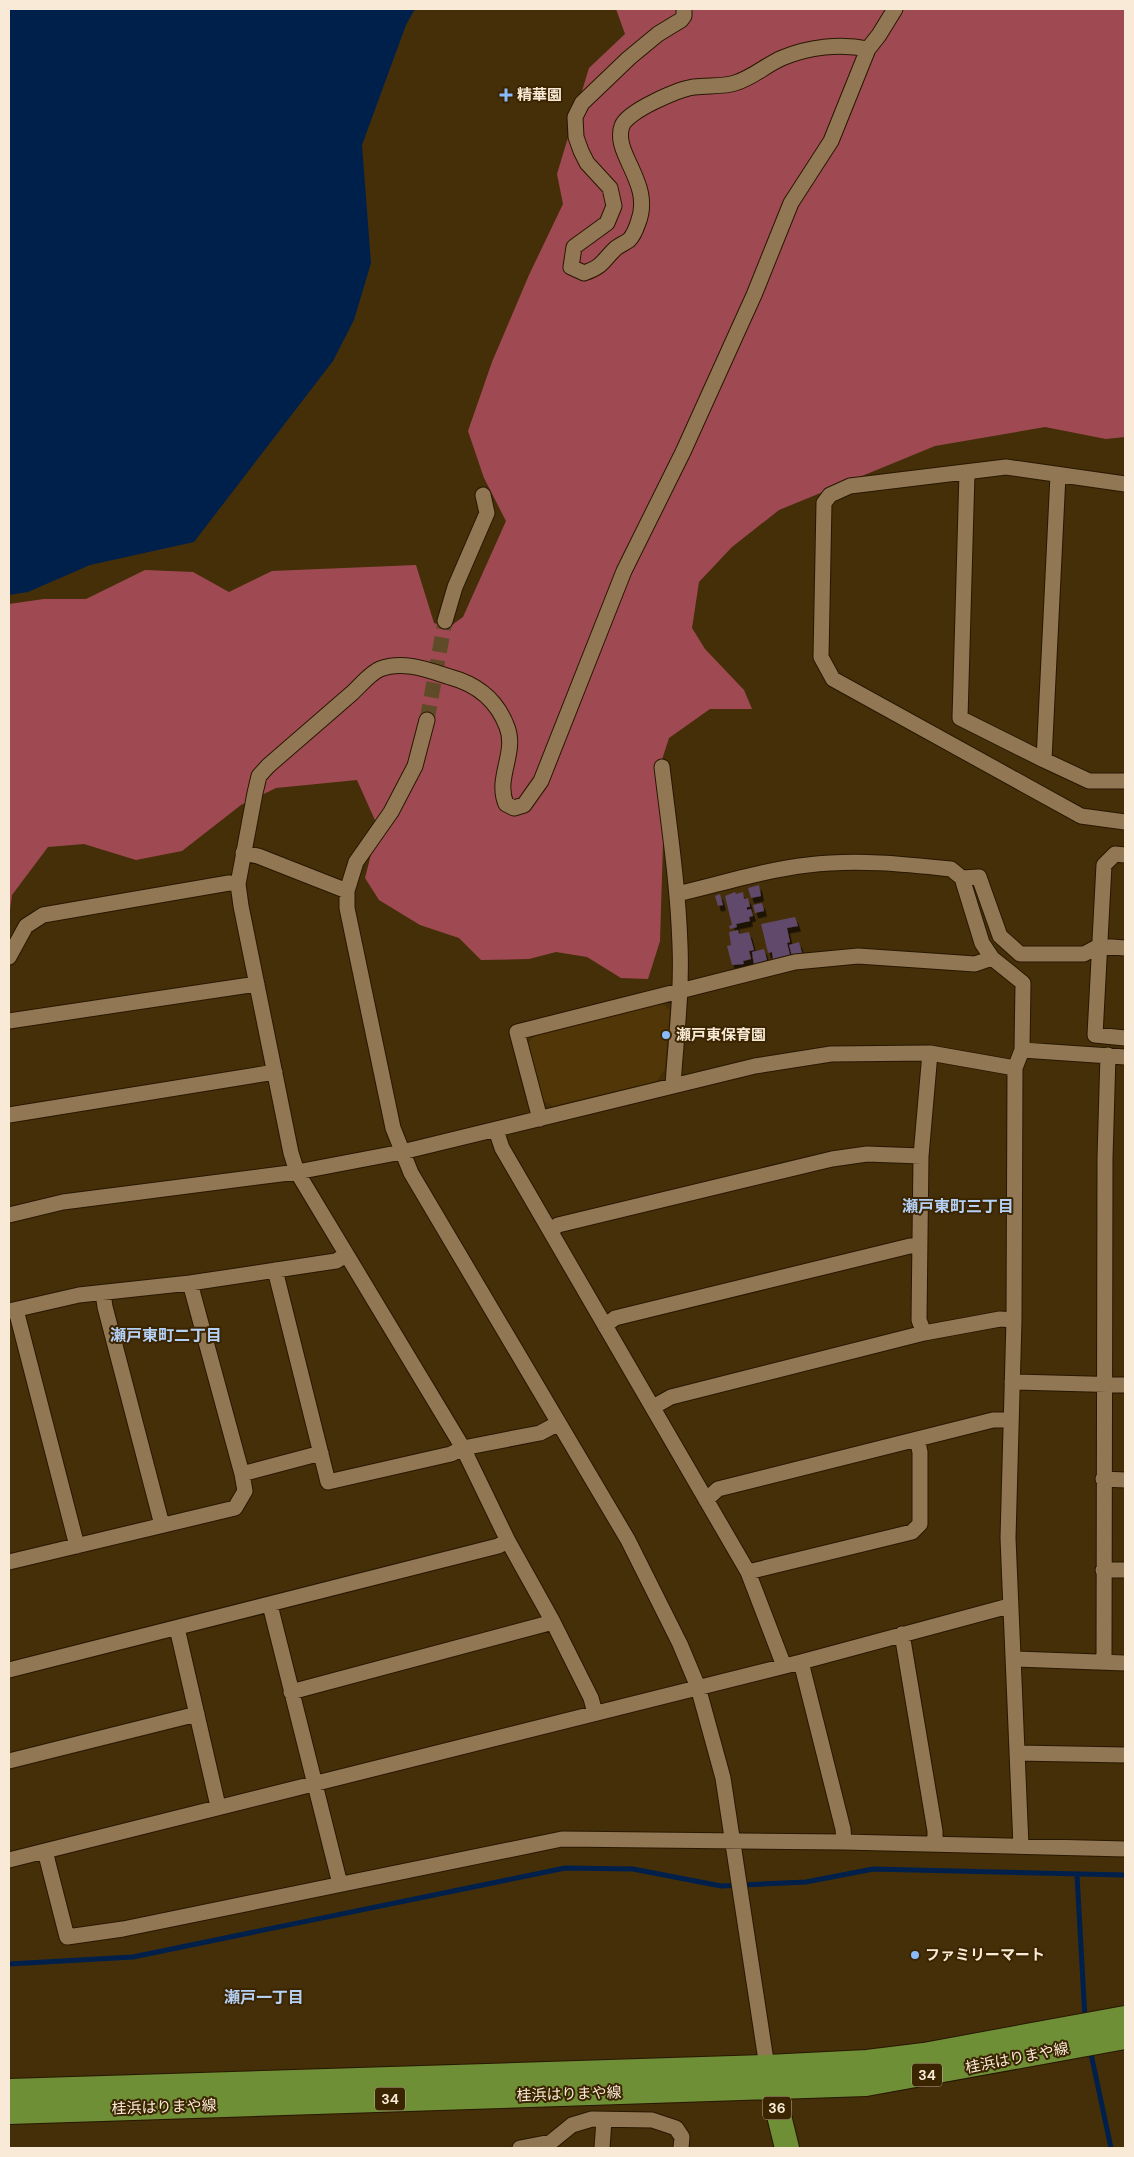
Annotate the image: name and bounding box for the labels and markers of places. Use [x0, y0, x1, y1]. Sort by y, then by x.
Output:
place label: 精華園 [517, 85, 562, 105]
marker: 精華園 [499, 88, 513, 102]
place label: 瀬戸東保育園 [676, 1025, 766, 1045]
marker: 瀬戸東保育園 [660, 1029, 672, 1041]
place label: ファミリーマート [925, 1945, 1045, 1965]
marker: ファミリーマート [909, 1949, 921, 1961]

